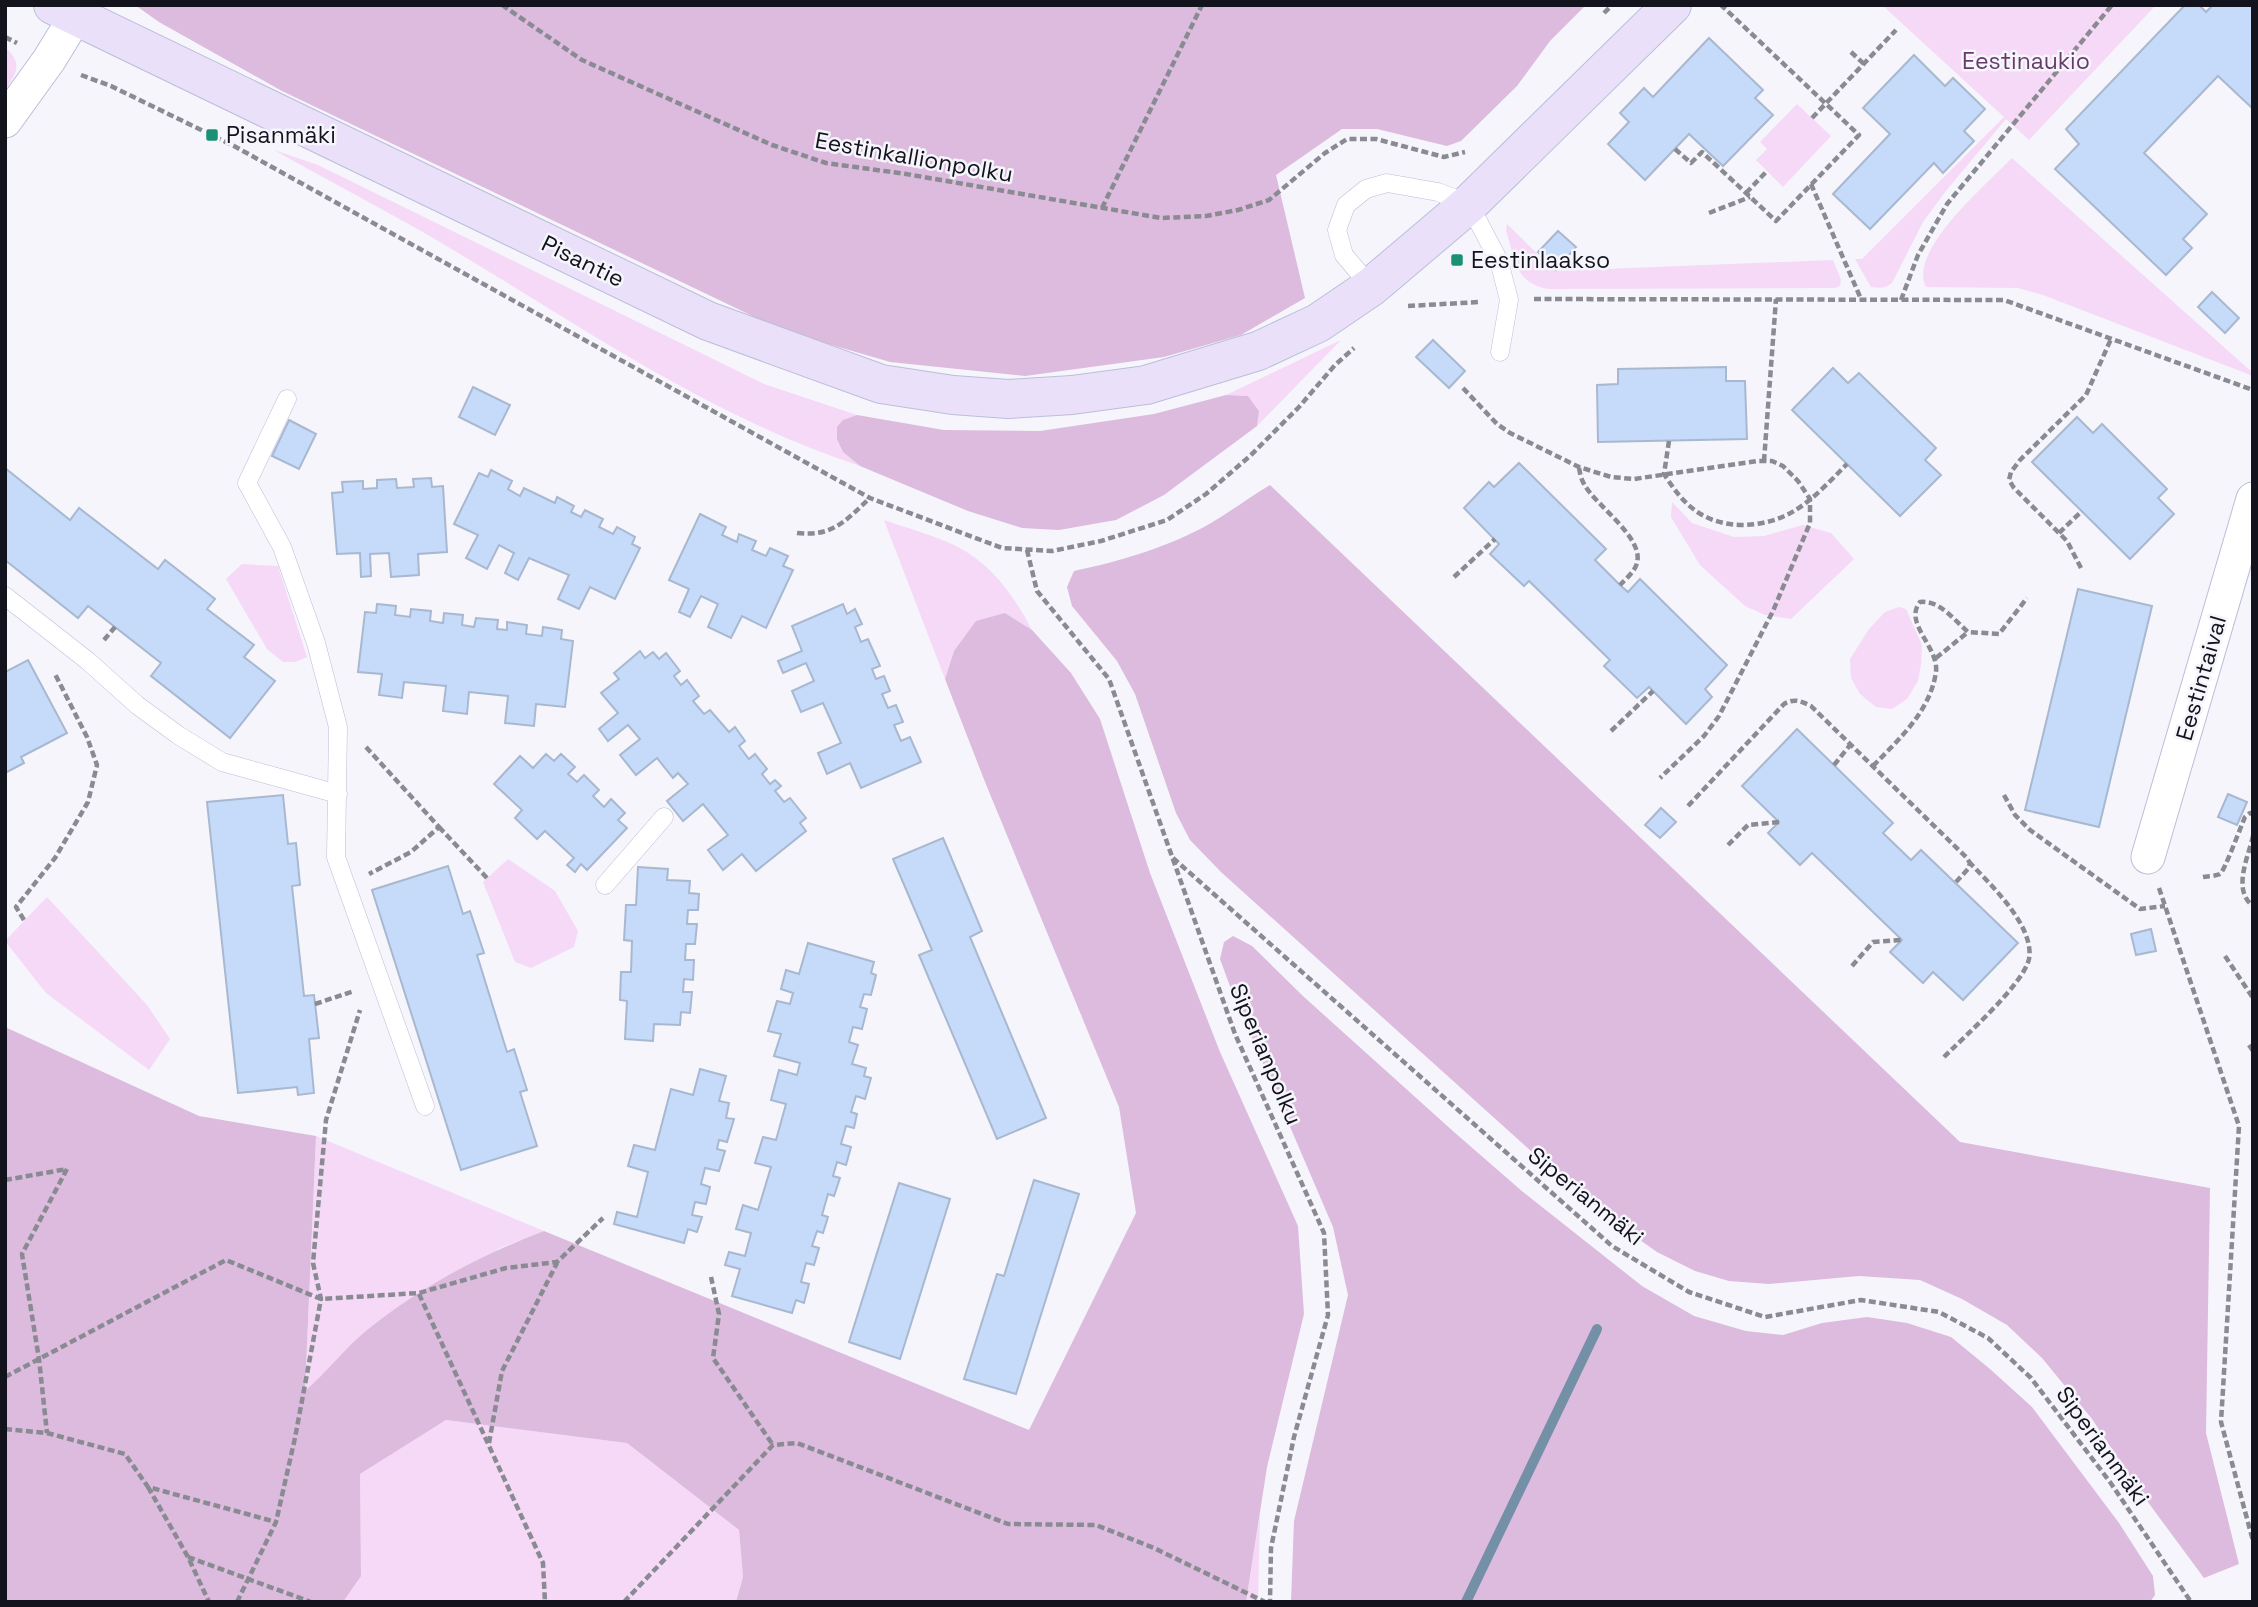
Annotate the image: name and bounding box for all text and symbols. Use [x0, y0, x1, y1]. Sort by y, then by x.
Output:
park label: Eestinaukio [1962, 46, 2090, 76]
place label: Pisanmäki [226, 120, 336, 150]
street label: Eestinkallionpolku [813, 125, 1015, 189]
marker: Pisanmäki [204, 127, 220, 143]
street label: Pisantie [537, 228, 629, 294]
place label: Eestinlaakso [1471, 245, 1610, 275]
marker: Eestinlaakso [1449, 252, 1465, 268]
street label: Eestintaival [2169, 612, 2233, 744]
street label: Siperianpolku [1223, 979, 1309, 1129]
street label: Siperianmäki [1522, 1140, 1650, 1252]
street label: Siperianmäki [2049, 1380, 2157, 1512]

